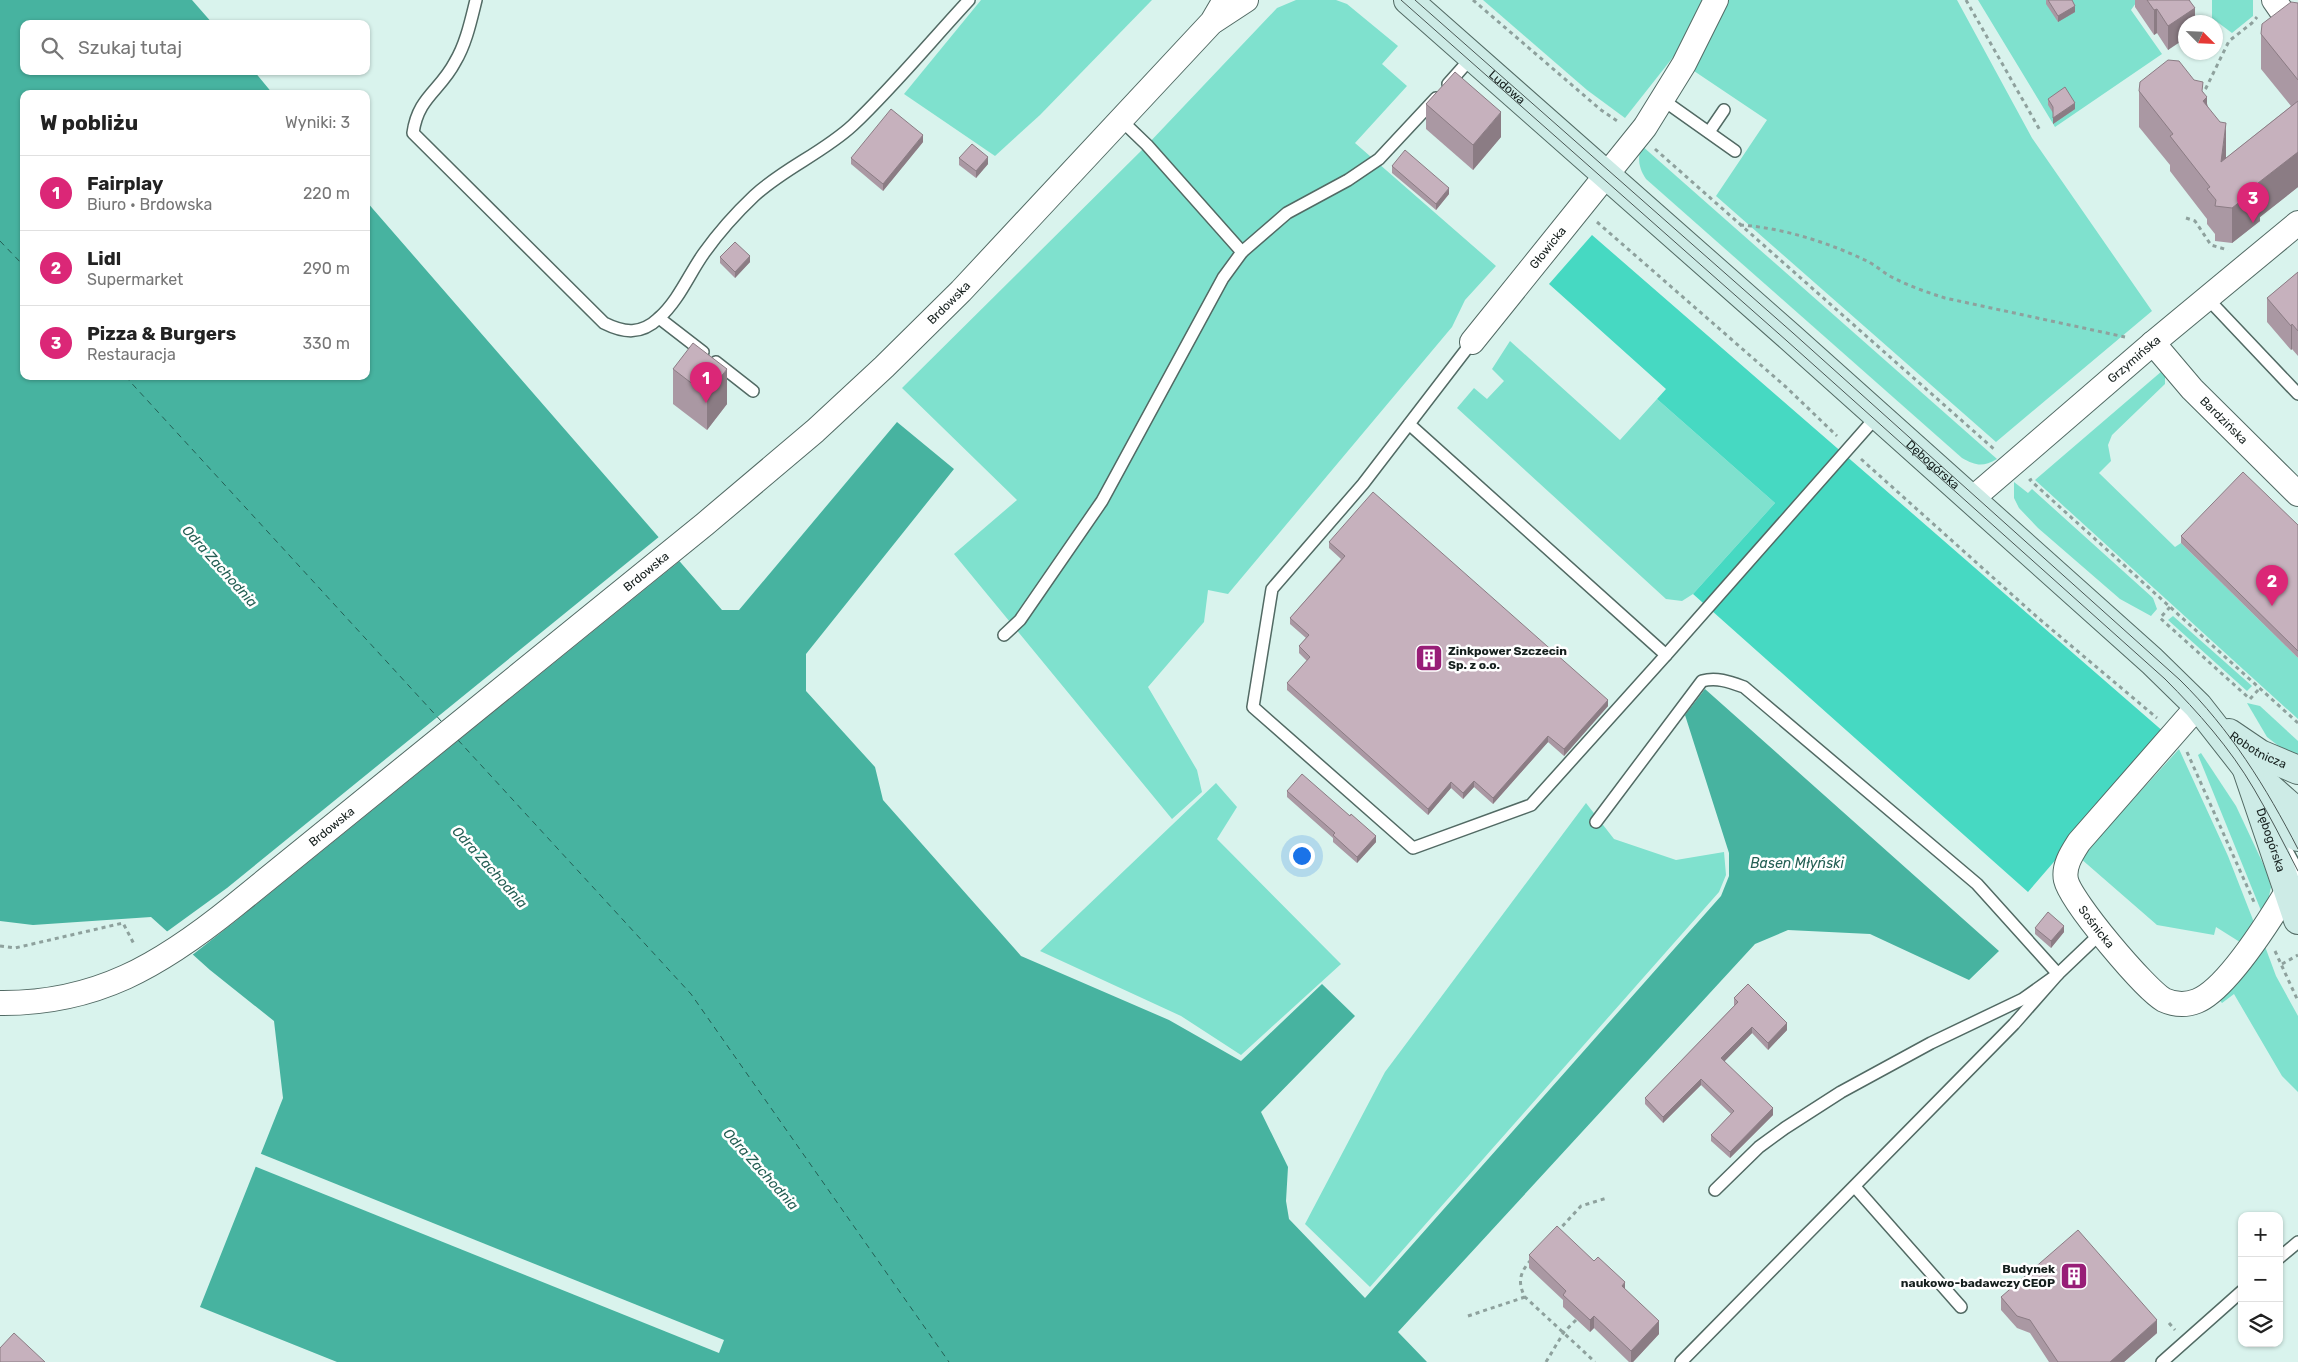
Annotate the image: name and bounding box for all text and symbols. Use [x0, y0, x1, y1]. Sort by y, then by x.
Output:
north arrow [2178, 15, 2223, 60]
search box [20, 20, 370, 75]
icon: search [38, 34, 66, 62]
text: Szukaj tutaj [78, 36, 182, 59]
street label: Ludowa [1486, 68, 1528, 107]
text: W pobliżu [40, 110, 138, 135]
text: Wyniki: 3 [285, 113, 350, 132]
text: Fairplay [87, 172, 163, 195]
pin: 3 [2237, 182, 2269, 223]
text: 1 [52, 184, 60, 203]
text: 220 m [303, 184, 350, 203]
text: Biuro · Brdowska [87, 195, 212, 214]
street label: Głowicka [1527, 224, 1569, 272]
text: Lidl [87, 247, 121, 270]
text: 2 [51, 259, 61, 278]
text: 290 m [303, 259, 350, 278]
text: Supermarket [87, 270, 183, 289]
street label: Brdowska [925, 279, 973, 327]
text: Pizza & Burgers [87, 322, 236, 345]
street label: Grzymińska [2105, 333, 2163, 386]
text: 3 [51, 334, 61, 353]
text: 330 m [302, 334, 350, 353]
text: Restauracja [87, 345, 176, 364]
pin: 1 [690, 362, 722, 403]
street label: Bardzińska [2197, 394, 2250, 447]
street label: Dębogórska [1903, 437, 1962, 492]
water label: Odra Zachodnia [178, 522, 261, 611]
street label: Brdowska [621, 549, 672, 594]
pin: 2 [2256, 565, 2288, 606]
building icon: Zinkpower Szczecin Sp. z o.o. [1414, 643, 1444, 673]
place label: Zinkpower Szczecin Sp. z o.o. [1448, 644, 1567, 672]
street label: Robotnicza [2227, 729, 2289, 771]
street label: Brdowska [306, 804, 357, 849]
street label: Dębogórska [2253, 806, 2288, 874]
water label: Odra Zachodnia [448, 823, 531, 912]
your location [1289, 843, 1315, 869]
water label: Basen Młyński [1750, 855, 1844, 872]
street label: Sośnicka [2075, 903, 2117, 951]
water label: Odra Zachodnia [719, 1125, 802, 1214]
map controls [2238, 1212, 2283, 1347]
button: + [2238, 1212, 2283, 1257]
button: − [2238, 1257, 2283, 1302]
building icon: Budynek naukowo-badawczy CEOP [2059, 1261, 2089, 1291]
place label: Budynek naukowo-badawczy CEOP [1901, 1262, 2055, 1290]
button: layers [2238, 1302, 2283, 1347]

